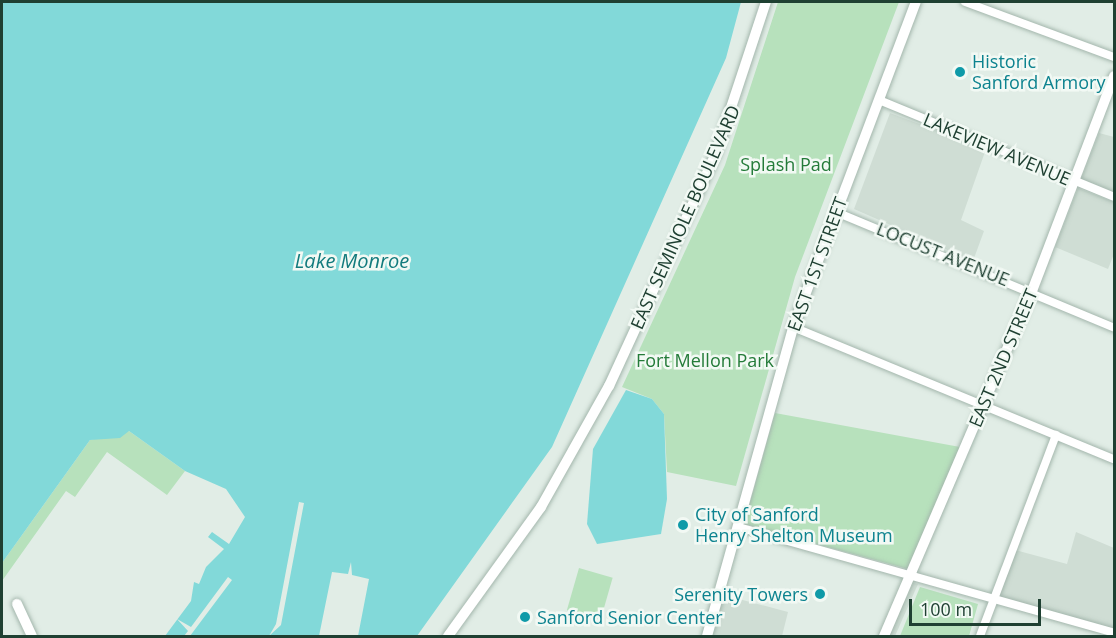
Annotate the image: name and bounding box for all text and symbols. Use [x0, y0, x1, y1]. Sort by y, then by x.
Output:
place label: Historic Sanford Armory [972, 51, 1105, 94]
marker: Historic Sanford Armory [953, 65, 967, 79]
street label: EAST SEMINOLE BOULEVARD [626, 102, 744, 332]
street label: LAKEVIEW AVENUE [920, 108, 1074, 190]
park label: Splash Pad [740, 153, 832, 175]
street label: EAST 1ST STREET [783, 194, 851, 334]
street label: LOCUST AVENUE [874, 218, 1012, 290]
water label: Lake Monroe [295, 248, 409, 272]
street label: EAST 2ND STREET [964, 286, 1042, 430]
park label: Fort Mellon Park [636, 349, 774, 371]
place label: City of Sanford Henry Shelton Museum [695, 504, 893, 546]
marker: City of Sanford Henry Shelton Museum [676, 518, 690, 532]
place label: Serenity Towers [674, 583, 808, 605]
marker: Serenity Towers [813, 587, 827, 601]
scale bar [912, 587, 1044, 625]
text: 100 m [920, 597, 972, 621]
place label: Sanford Senior Center [537, 606, 723, 628]
marker: Sanford Senior Center [518, 610, 532, 624]

